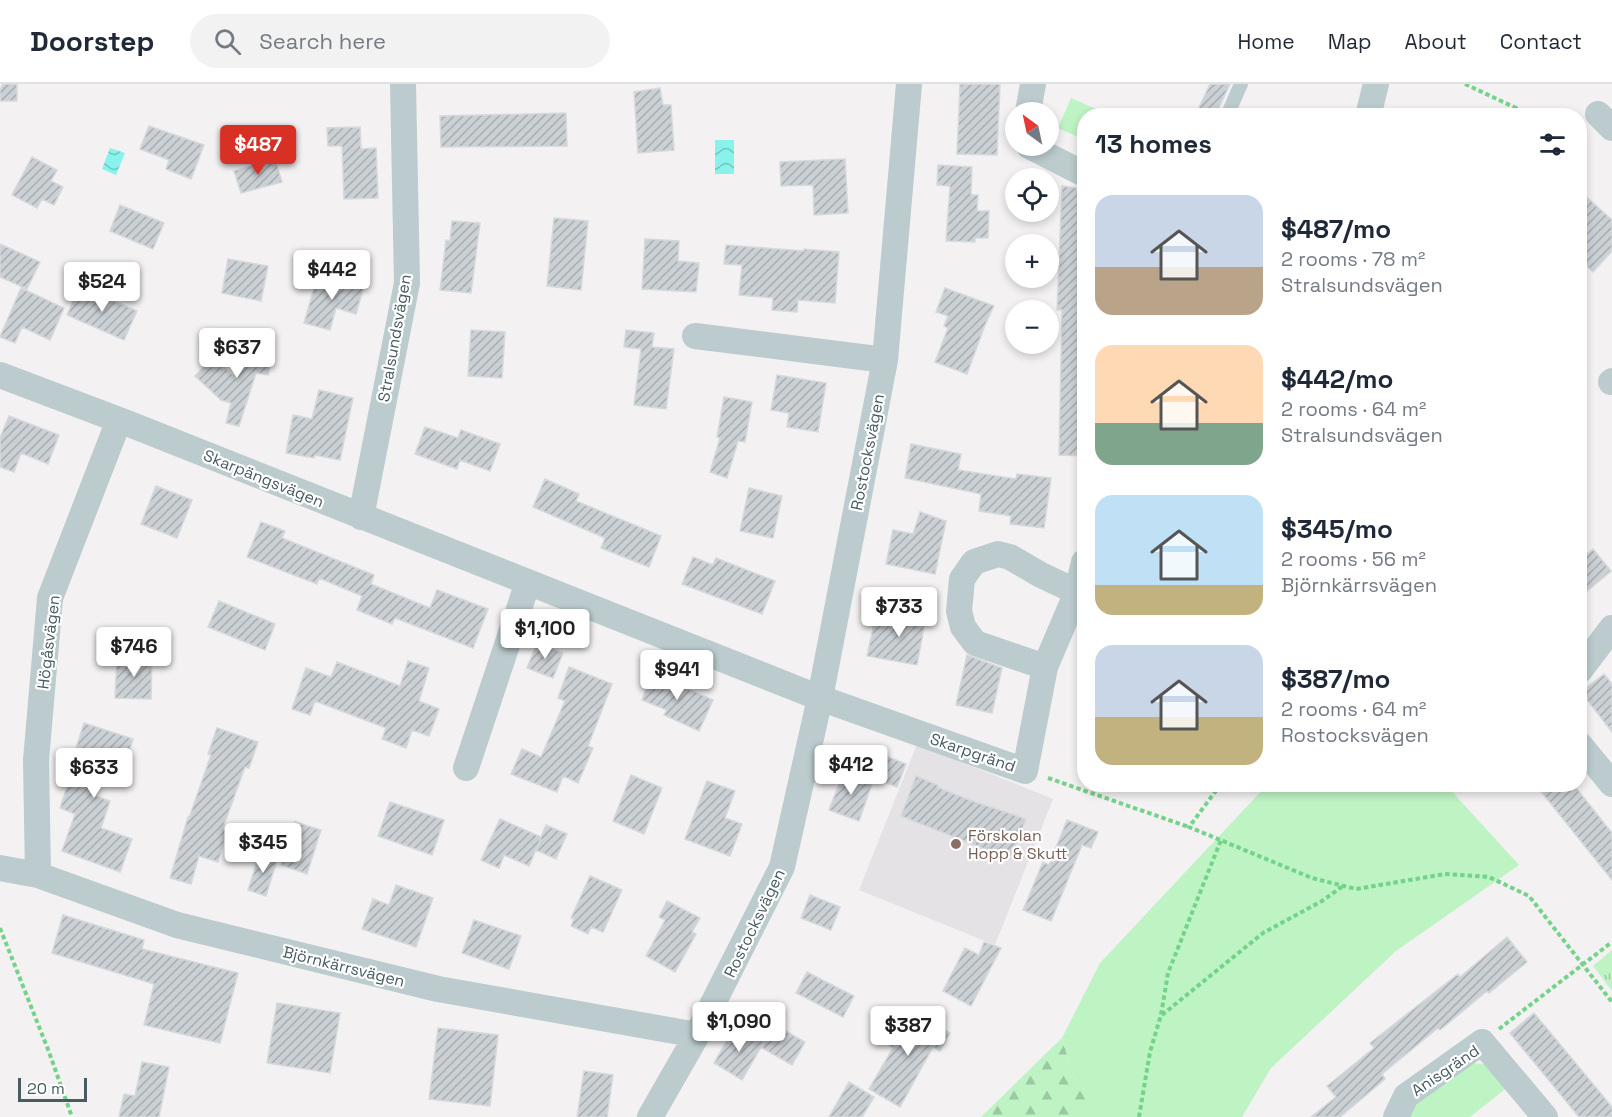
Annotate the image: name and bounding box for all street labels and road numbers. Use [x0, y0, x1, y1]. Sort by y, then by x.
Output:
street label: Stralsundsvägen [373, 273, 416, 404]
street label: Rostocksvägen [846, 392, 889, 512]
street label: Skarpängsvägen [200, 445, 327, 512]
street label: Högåsvägen [32, 594, 65, 690]
street label: Skarpgränd [927, 728, 1018, 777]
street label: Rostocksvägen [719, 865, 790, 981]
street label: Björnkärrsvägen [281, 941, 407, 992]
street label: Anisgränd [1407, 1040, 1483, 1101]

